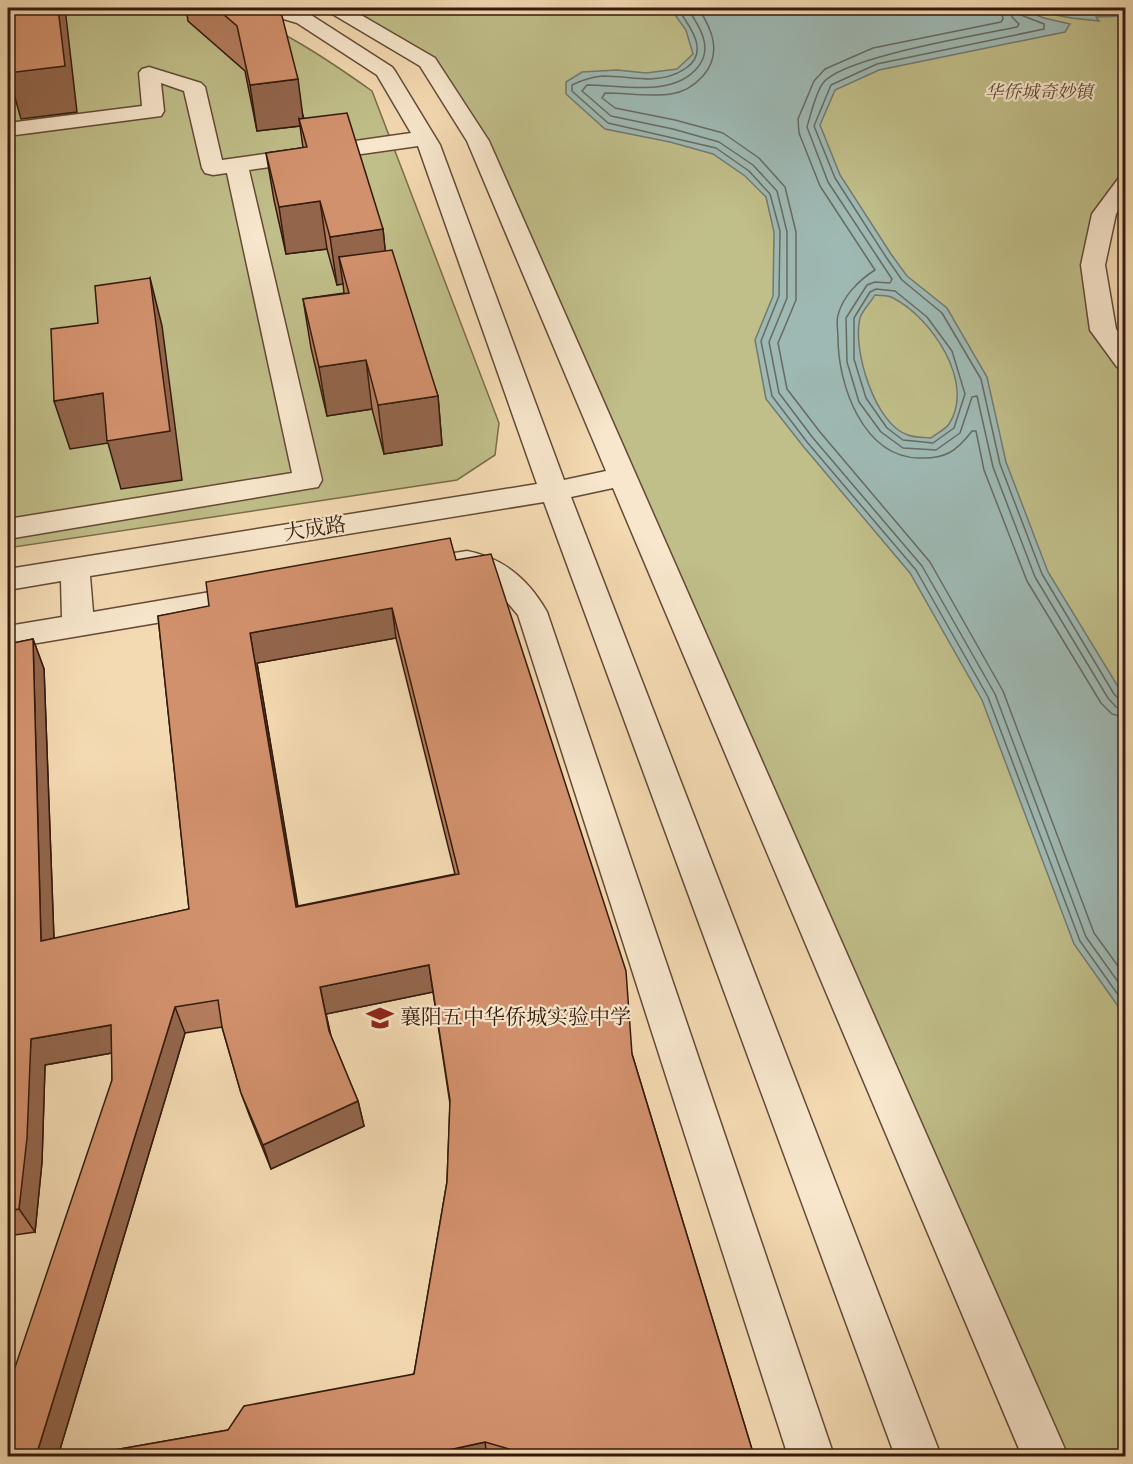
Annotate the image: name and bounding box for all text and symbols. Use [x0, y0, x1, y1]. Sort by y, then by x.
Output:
park label: 华侨城奇妙镇 [985, 81, 1096, 106]
street label: 大成路 [282, 511, 348, 549]
school or university icon: 襄阳五中华侨城实验中学 [365, 1003, 395, 1033]
place label: 襄阳五中华侨城实验中学 [400, 1004, 631, 1033]

